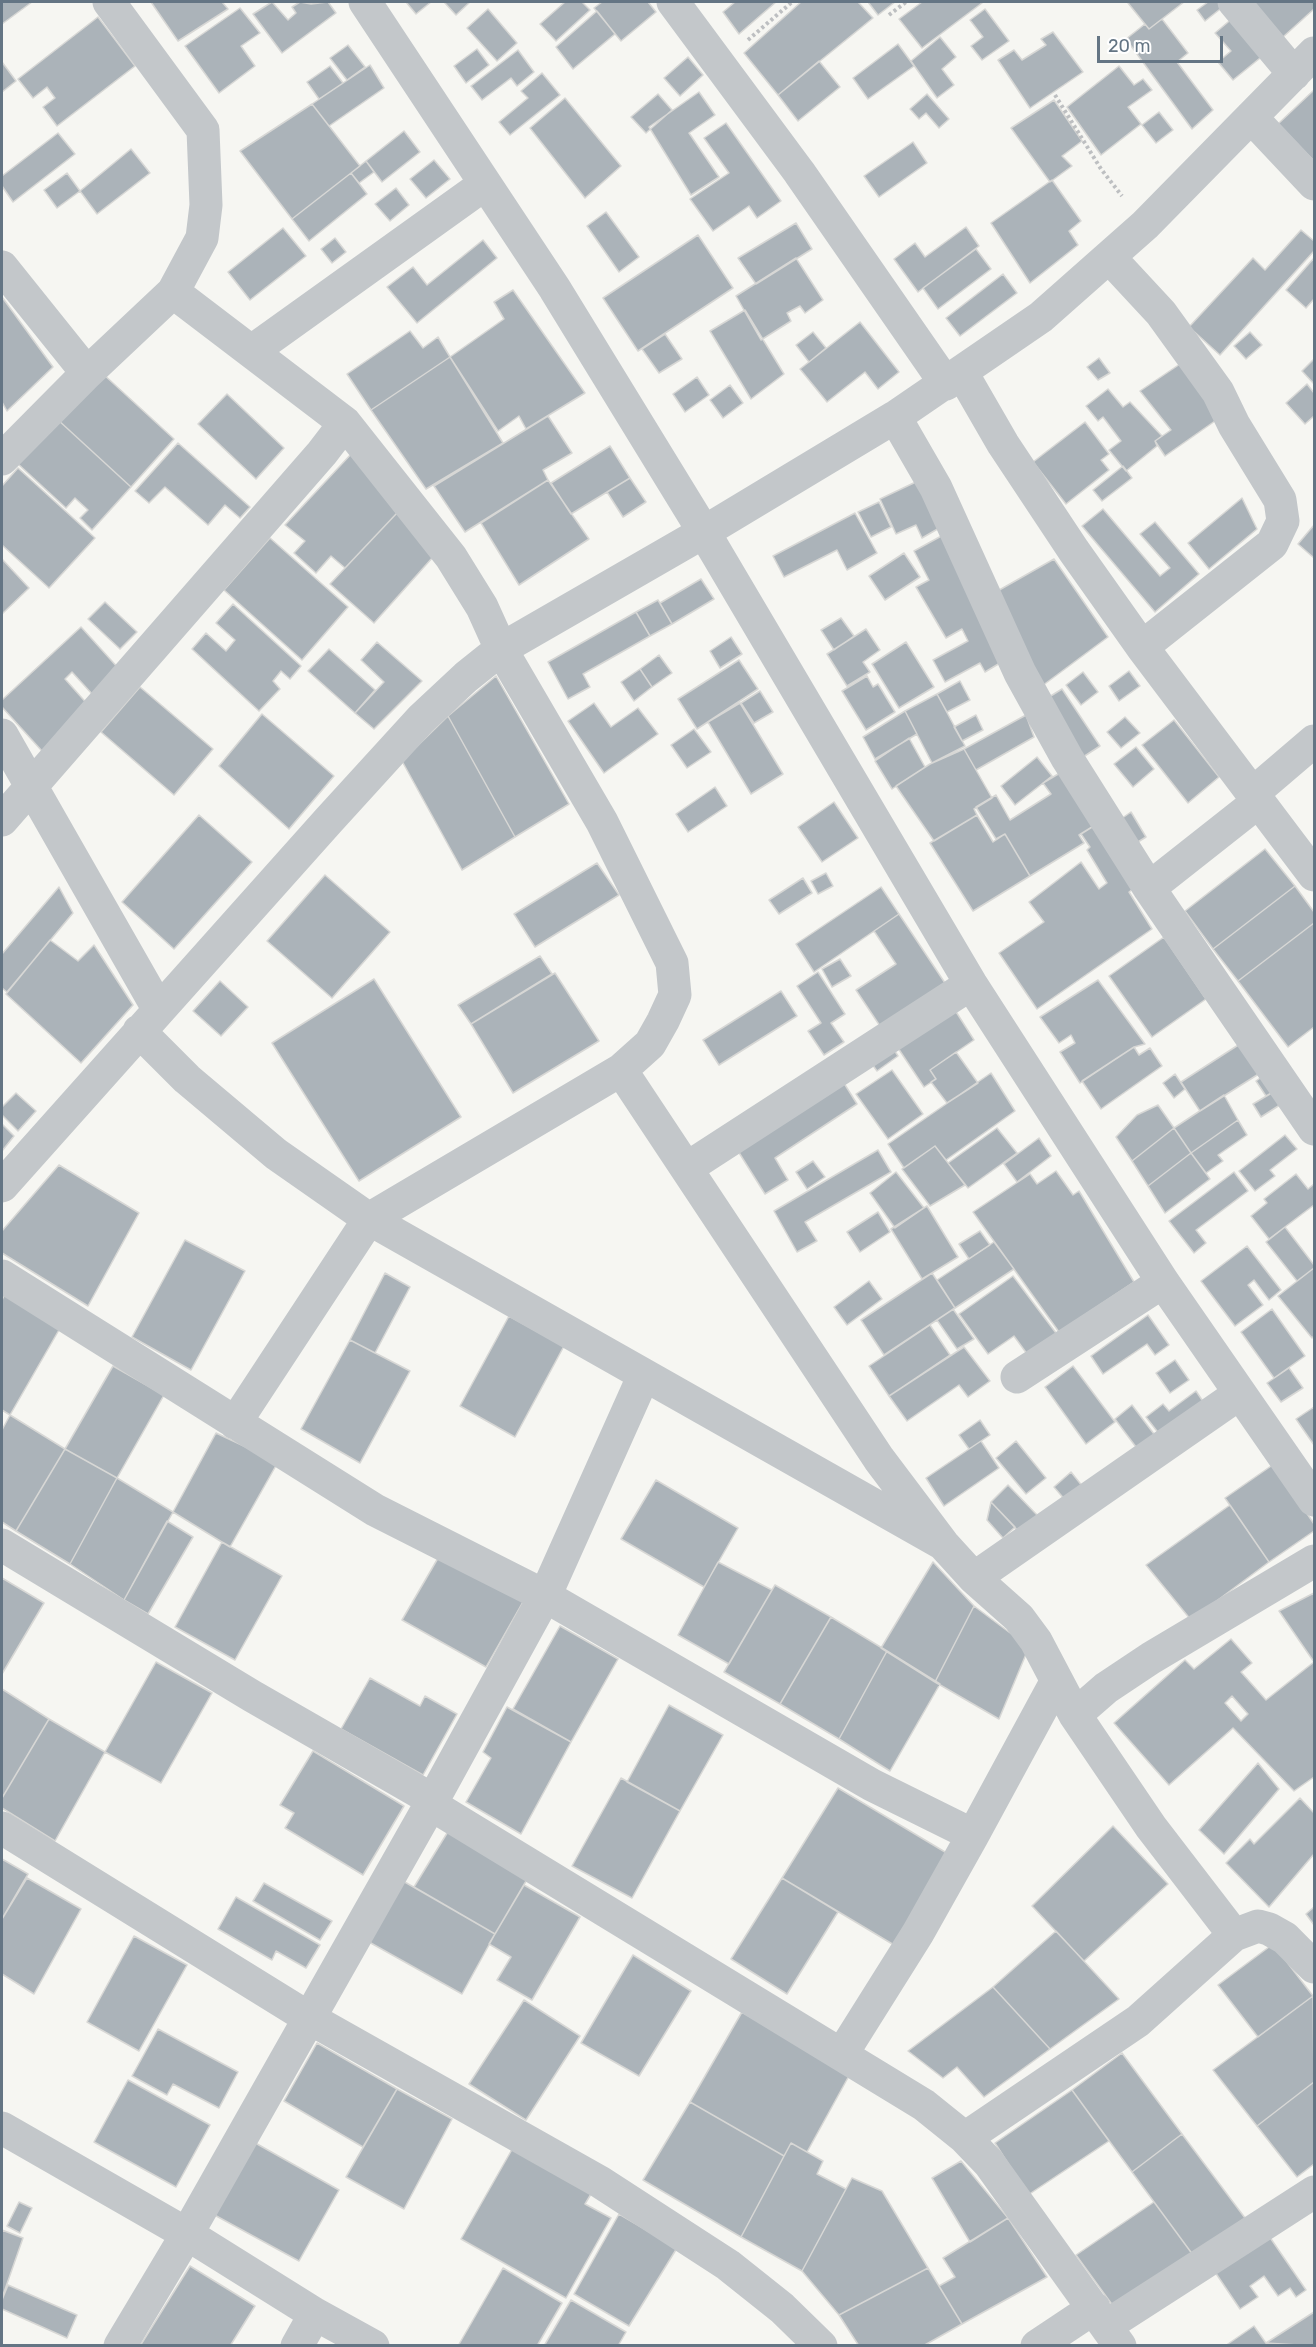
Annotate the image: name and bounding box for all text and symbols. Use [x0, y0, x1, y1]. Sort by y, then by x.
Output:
scale bar [1100, 24, 1226, 62]
text: 20 m [1108, 35, 1150, 57]

